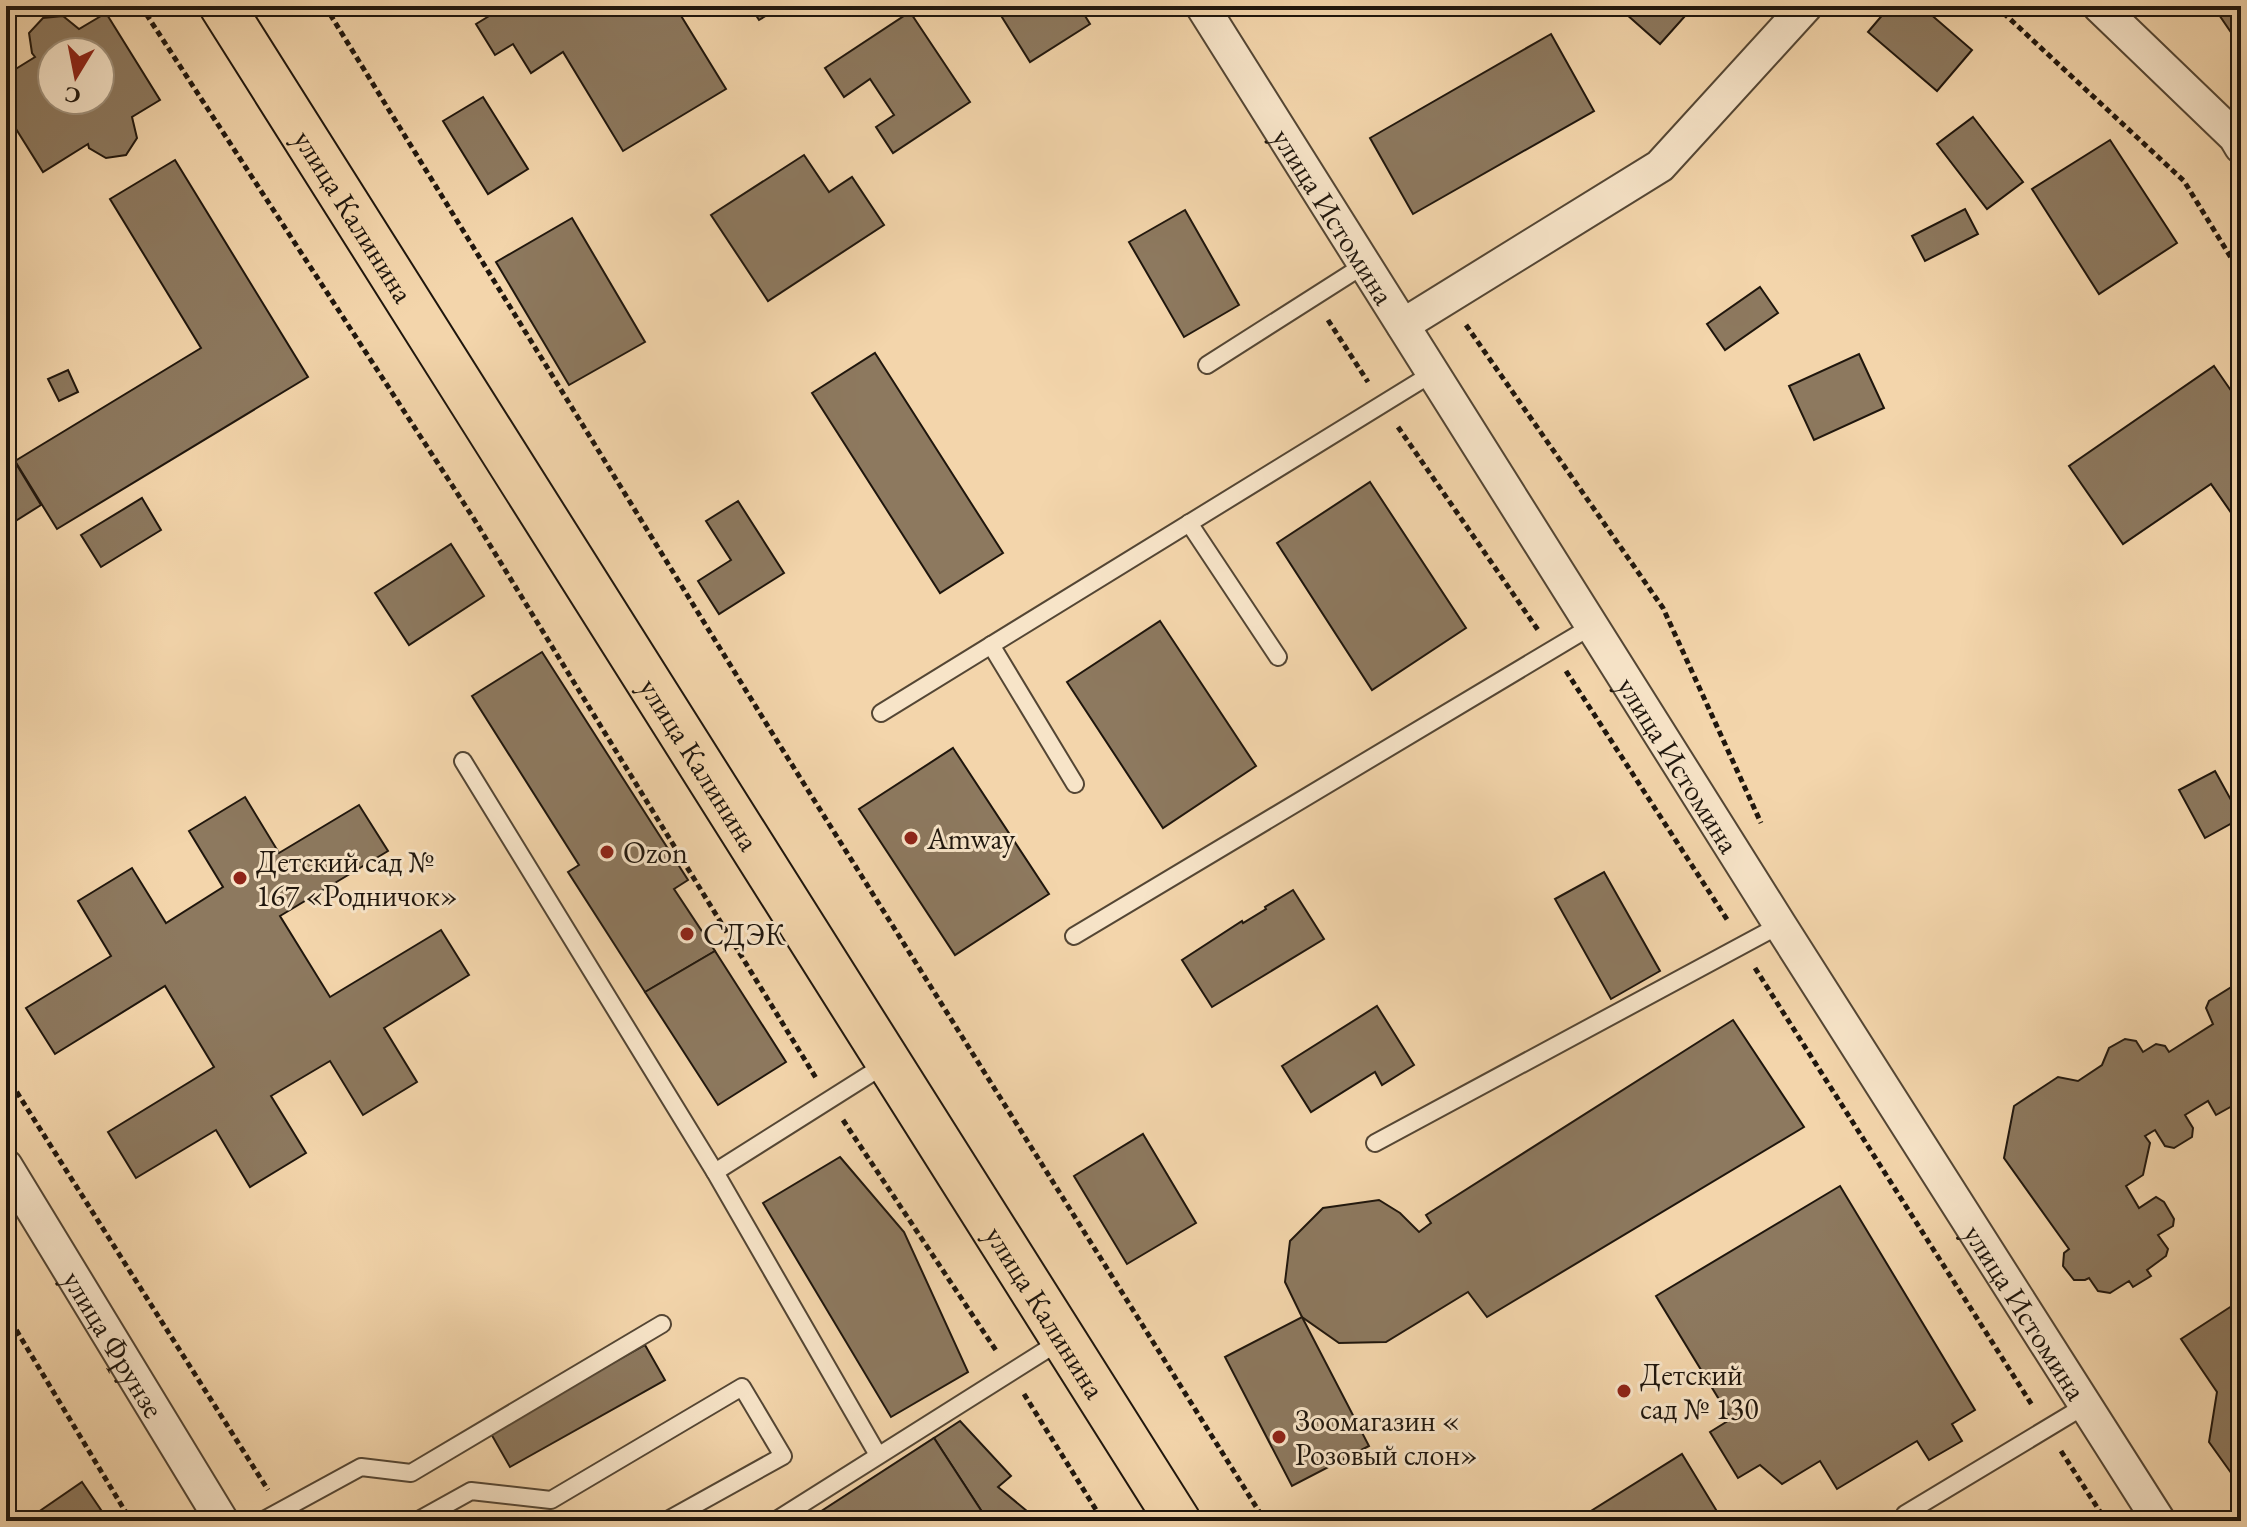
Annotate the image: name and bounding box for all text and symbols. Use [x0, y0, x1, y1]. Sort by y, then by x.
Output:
north arrow [36, 36, 116, 116]
text: С [62, 80, 83, 111]
street label: улица Истомина [1264, 120, 1404, 312]
street label: улица Калинина [285, 122, 423, 310]
street label: улица Истомина [1609, 669, 1749, 860]
street label: улица Калинина [631, 670, 769, 858]
place label: Amway [926, 819, 1016, 858]
marker: Amway [902, 829, 920, 847]
place label: Ozon [623, 833, 688, 872]
place label: Детский сад № 167 «Родничок» [256, 842, 458, 915]
marker: Ozon [598, 843, 616, 861]
marker: Детский сад № 167 «Родничок» [231, 869, 249, 887]
place label: СДЭК [703, 915, 785, 954]
marker: СДЭК [678, 925, 696, 943]
street label: улица Истомина [1955, 1216, 2096, 1407]
street label: улица Калинина [977, 1218, 1115, 1406]
street label: улица Фрунзе [54, 1263, 174, 1425]
place label: Детский сад № 130 [1640, 1355, 1759, 1428]
marker: Детский сад № 130 [1615, 1382, 1633, 1400]
place label: Зоомагазин « Розовый слон» [1295, 1401, 1478, 1474]
marker: Зоомагазин « Розовый слон» [1270, 1428, 1288, 1446]

